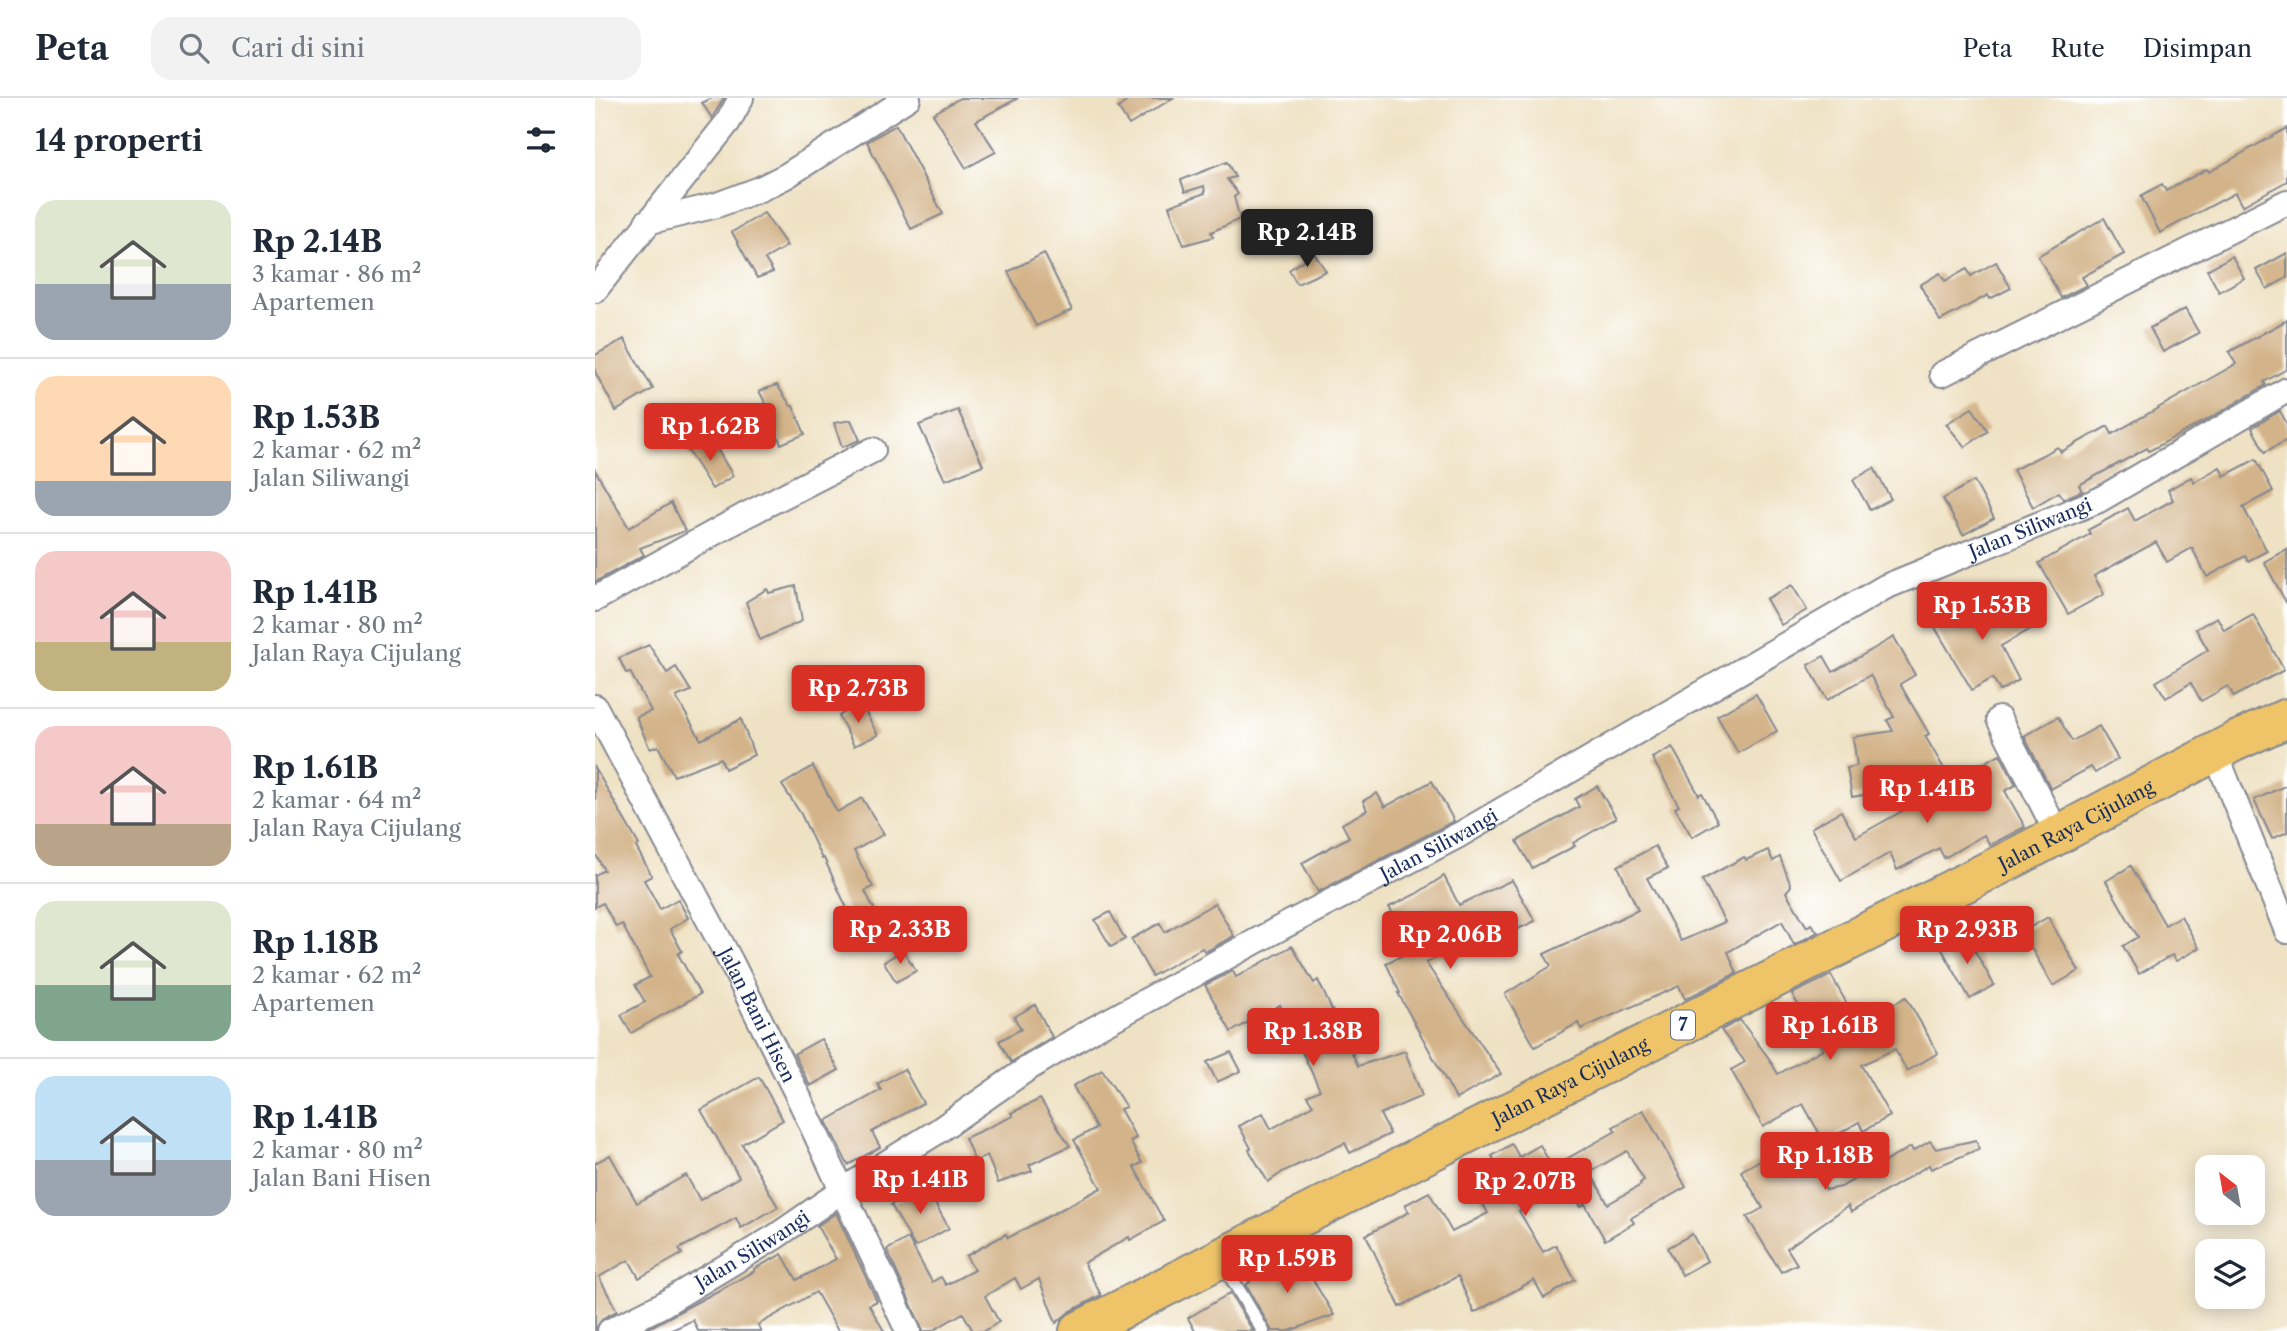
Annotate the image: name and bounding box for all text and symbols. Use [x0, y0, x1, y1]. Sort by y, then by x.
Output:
search box [151, 17, 641, 80]
text: Peta [35, 28, 109, 69]
icon: search [175, 29, 213, 67]
text: Cari di sini [231, 32, 365, 64]
text: Peta [1963, 34, 2012, 63]
text: Rute [2050, 34, 2105, 63]
text: Disimpan [2143, 34, 2252, 63]
icon: filters [522, 121, 560, 159]
text: 14 properti [35, 122, 203, 159]
pin: Rp 2.14B [1235, 209, 1379, 269]
text: Rp 2.14B [1257, 218, 1357, 246]
text: Rp 2.14B [252, 223, 382, 260]
icon: home [91, 228, 175, 312]
text: 3 kamar · 86 m² [252, 260, 421, 288]
text: Apartemen [252, 288, 375, 316]
text: Rp 1.53B [252, 399, 380, 436]
icon: home [91, 404, 175, 488]
pin: Rp 1.62B [638, 404, 782, 463]
text: Rp 1.62B [660, 412, 760, 440]
text: 2 kamar · 62 m² [252, 436, 421, 464]
text: Jalan Siliwangi [252, 464, 410, 492]
street label: Jalan Siliwangi [1963, 493, 2095, 564]
text: Rp 1.41B [252, 574, 378, 611]
icon: home [91, 579, 175, 663]
pin: Rp 1.53B [1910, 582, 2054, 642]
text: Rp 1.53B [1933, 591, 2031, 619]
text: 2 kamar · 80 m² [252, 611, 423, 639]
text: Jalan Raya Cijulang [252, 639, 461, 667]
pin: Rp 2.73B [786, 666, 930, 725]
text: Rp 2.73B [808, 674, 908, 702]
text: Rp 1.61B [252, 749, 378, 786]
icon: home [91, 754, 175, 838]
pin: Rp 1.41B [1855, 766, 1999, 825]
text: Rp 1.41B [1879, 774, 1975, 802]
street label: Jalan Raya Cijulang [1992, 774, 2159, 877]
text: 2 kamar · 64 m² [252, 786, 422, 814]
street label: Jalan Siliwangi [1373, 803, 1502, 887]
text: Jalan Raya Cijulang [252, 814, 461, 842]
pin: Rp 2.33B [828, 906, 972, 966]
pin: Rp 2.93B [1895, 906, 2039, 966]
pin: Rp 2.06B [1378, 912, 1522, 971]
text: Rp 2.33B [849, 915, 951, 943]
text: Rp 2.93B [1916, 915, 2018, 943]
text: Rp 2.06B [1398, 920, 1502, 948]
text: Rp 1.18B [252, 924, 379, 961]
icon: home [91, 929, 175, 1013]
street label: Jalan Bani Hisen [712, 941, 801, 1086]
text: 2 kamar · 62 m² [252, 961, 421, 989]
text: Apartemen [252, 989, 375, 1017]
pin: Rp 1.61B [1758, 1002, 1902, 1062]
pin: Rp 1.38B [1241, 1009, 1385, 1068]
road number: 7 [1671, 1010, 1695, 1040]
text: Rp 1.61B [1782, 1011, 1878, 1039]
text: Rp 1.38B [1263, 1017, 1363, 1045]
street label: Jalan Raya Cijulang [1485, 1032, 1653, 1132]
text: Rp 1.41B [252, 1099, 378, 1136]
icon: home [91, 1104, 175, 1188]
pin: Rp 1.18B [1753, 1132, 1897, 1192]
text: 2 kamar · 80 m² [252, 1136, 423, 1164]
text: Rp 1.18B [1776, 1141, 1874, 1169]
north arrow [2195, 1155, 2265, 1225]
map controls [2195, 1155, 2265, 1309]
pin: Rp 1.41B [848, 1156, 992, 1216]
pin: Rp 2.07B [1453, 1158, 1597, 1218]
text: Jalan Bani Hisen [252, 1164, 431, 1192]
text: Rp 1.41B [872, 1165, 968, 1193]
text: Rp 2.07B [1474, 1167, 1576, 1195]
street label: Jalan Siliwangi [688, 1205, 814, 1295]
pin: Rp 1.59B [1215, 1236, 1359, 1295]
button: layers [2195, 1239, 2265, 1309]
text: Rp 1.59B [1237, 1244, 1337, 1272]

